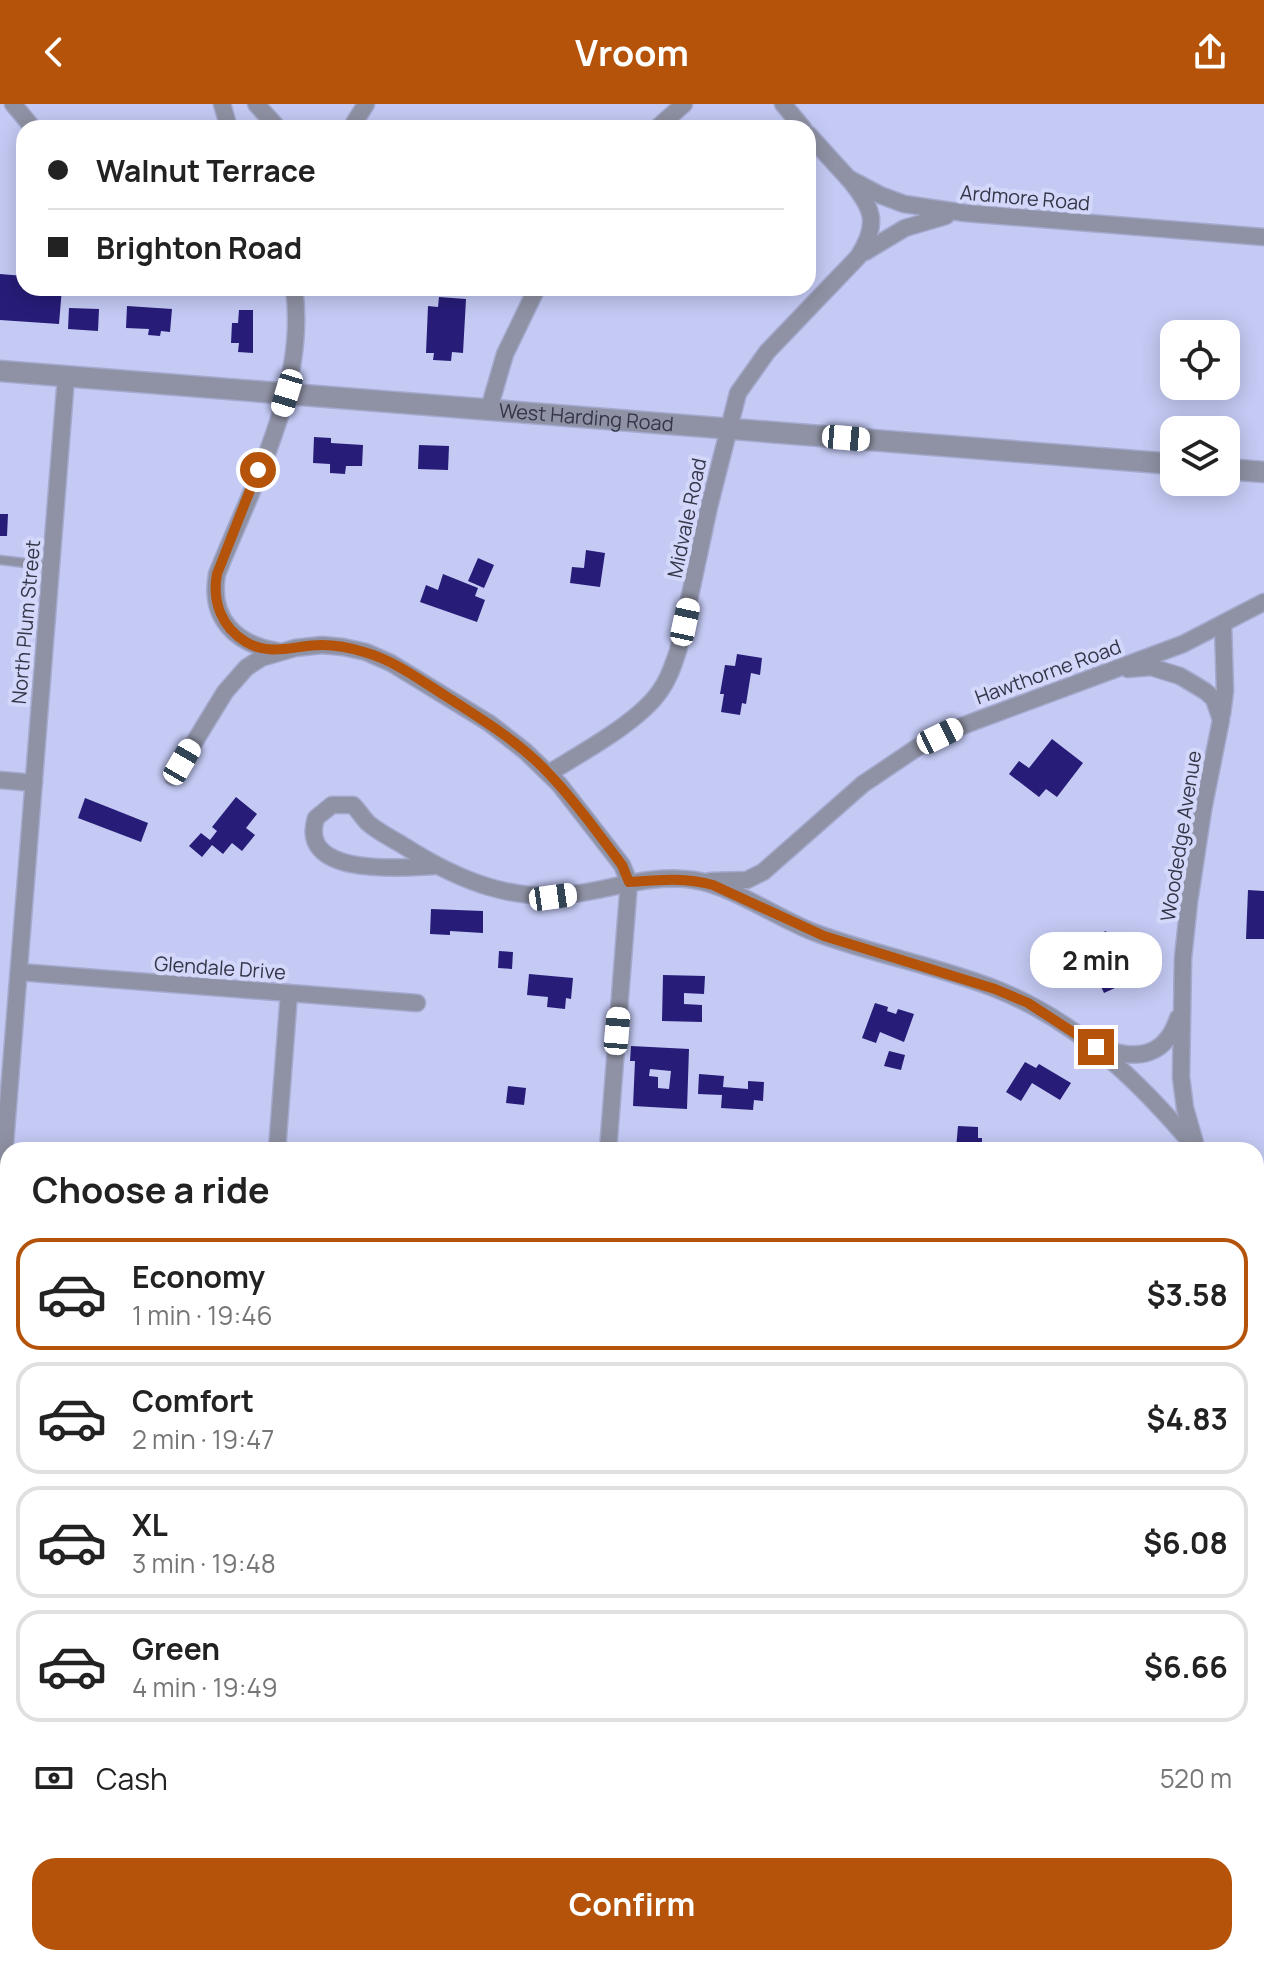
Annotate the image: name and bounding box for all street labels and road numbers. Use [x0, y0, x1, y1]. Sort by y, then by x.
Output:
street label: Ardmore Road [959, 178, 1091, 217]
street label: West Harding Road [498, 397, 675, 437]
street label: Midvale Road [661, 456, 712, 580]
street label: North Plum Street [5, 539, 46, 705]
street label: Hawthorne Road [971, 633, 1125, 710]
street label: Woodedge Avenue [1154, 749, 1207, 923]
street label: Glendale Drive [153, 949, 287, 986]

